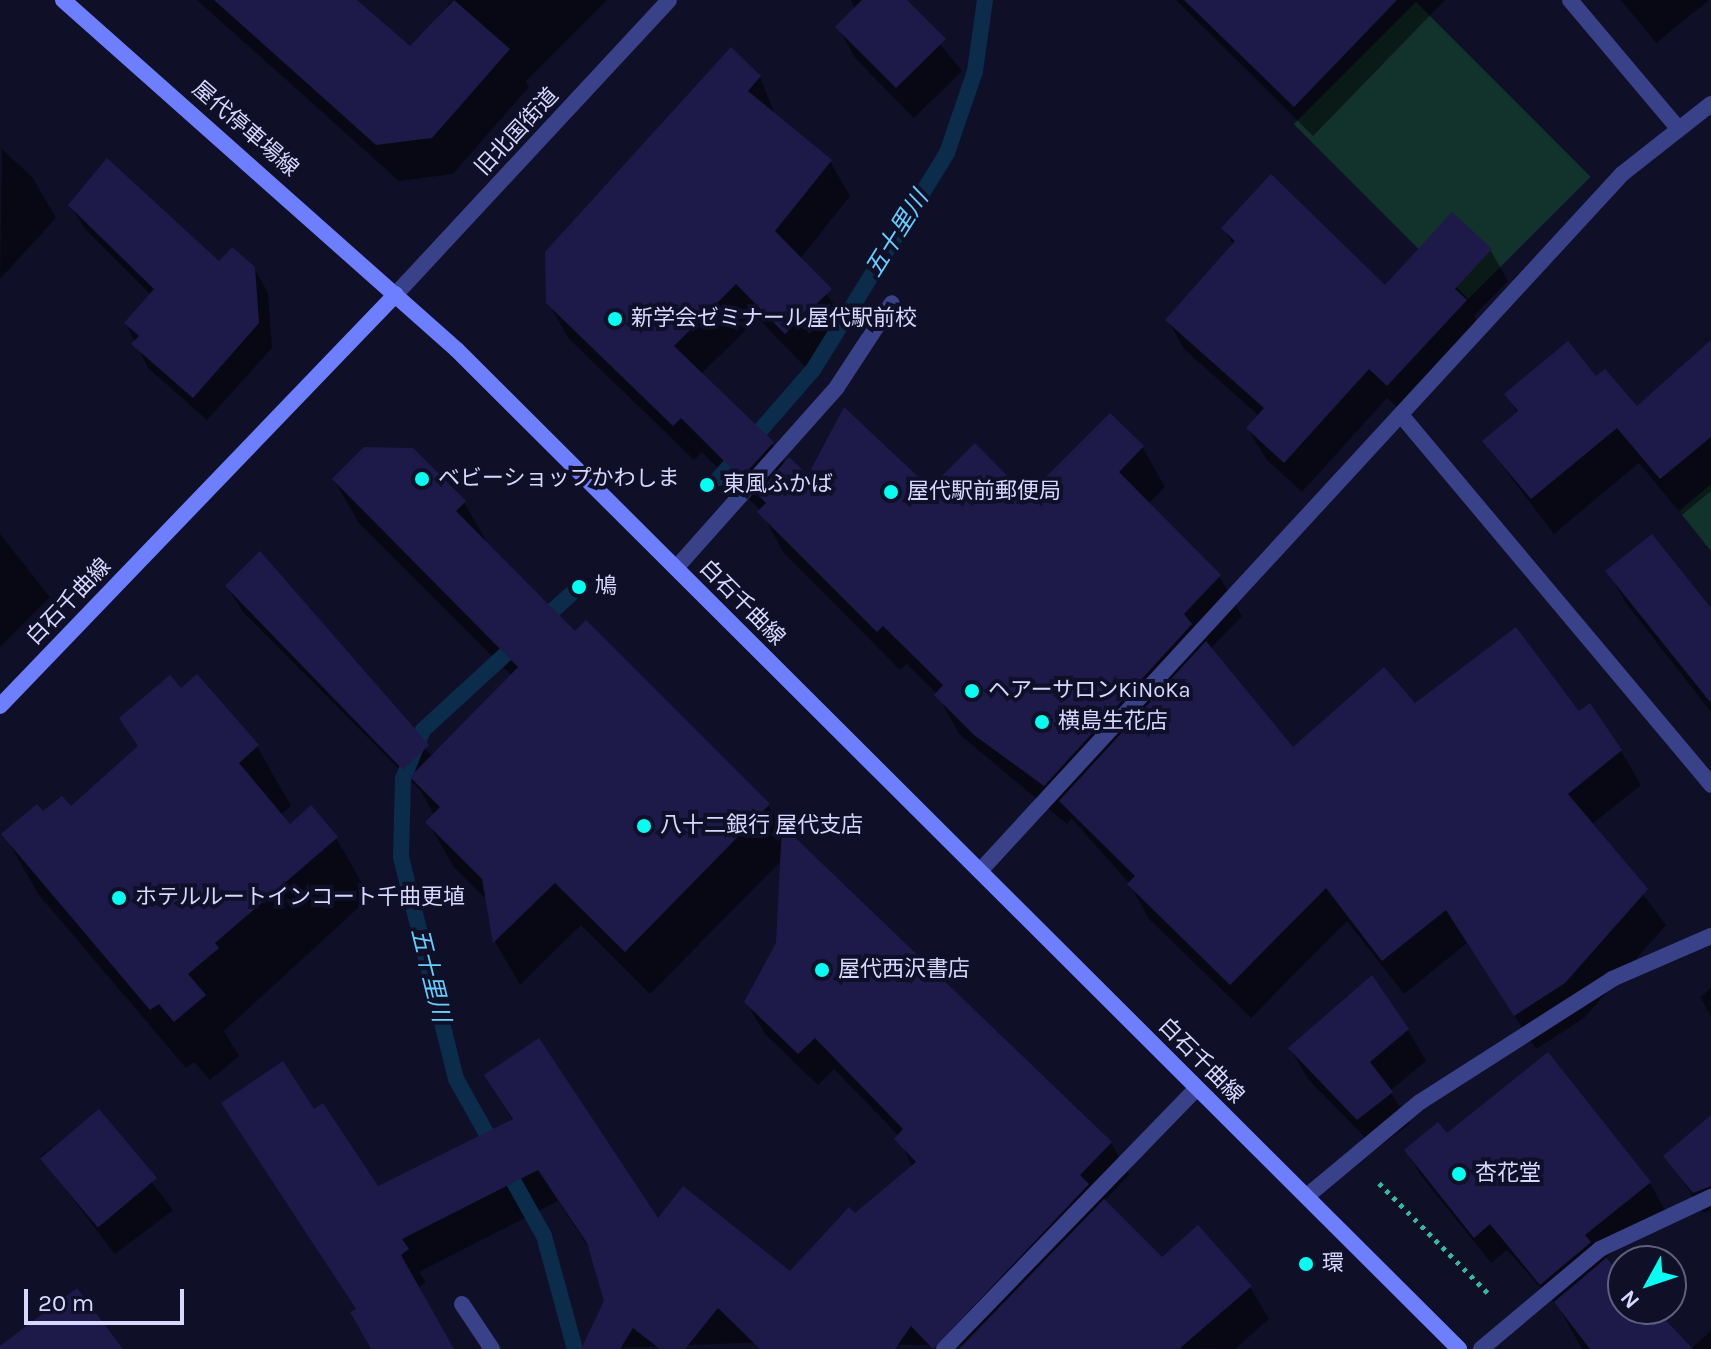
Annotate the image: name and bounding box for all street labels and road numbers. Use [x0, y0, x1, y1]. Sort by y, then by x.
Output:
street label: 屋代停車場線 [187, 76, 303, 182]
street label: 旧北国街道 [470, 83, 564, 181]
street label: 白石千曲線 [21, 553, 117, 651]
street label: 白石千曲線 [694, 555, 790, 651]
street label: 白石千曲線 [1153, 1013, 1249, 1109]

